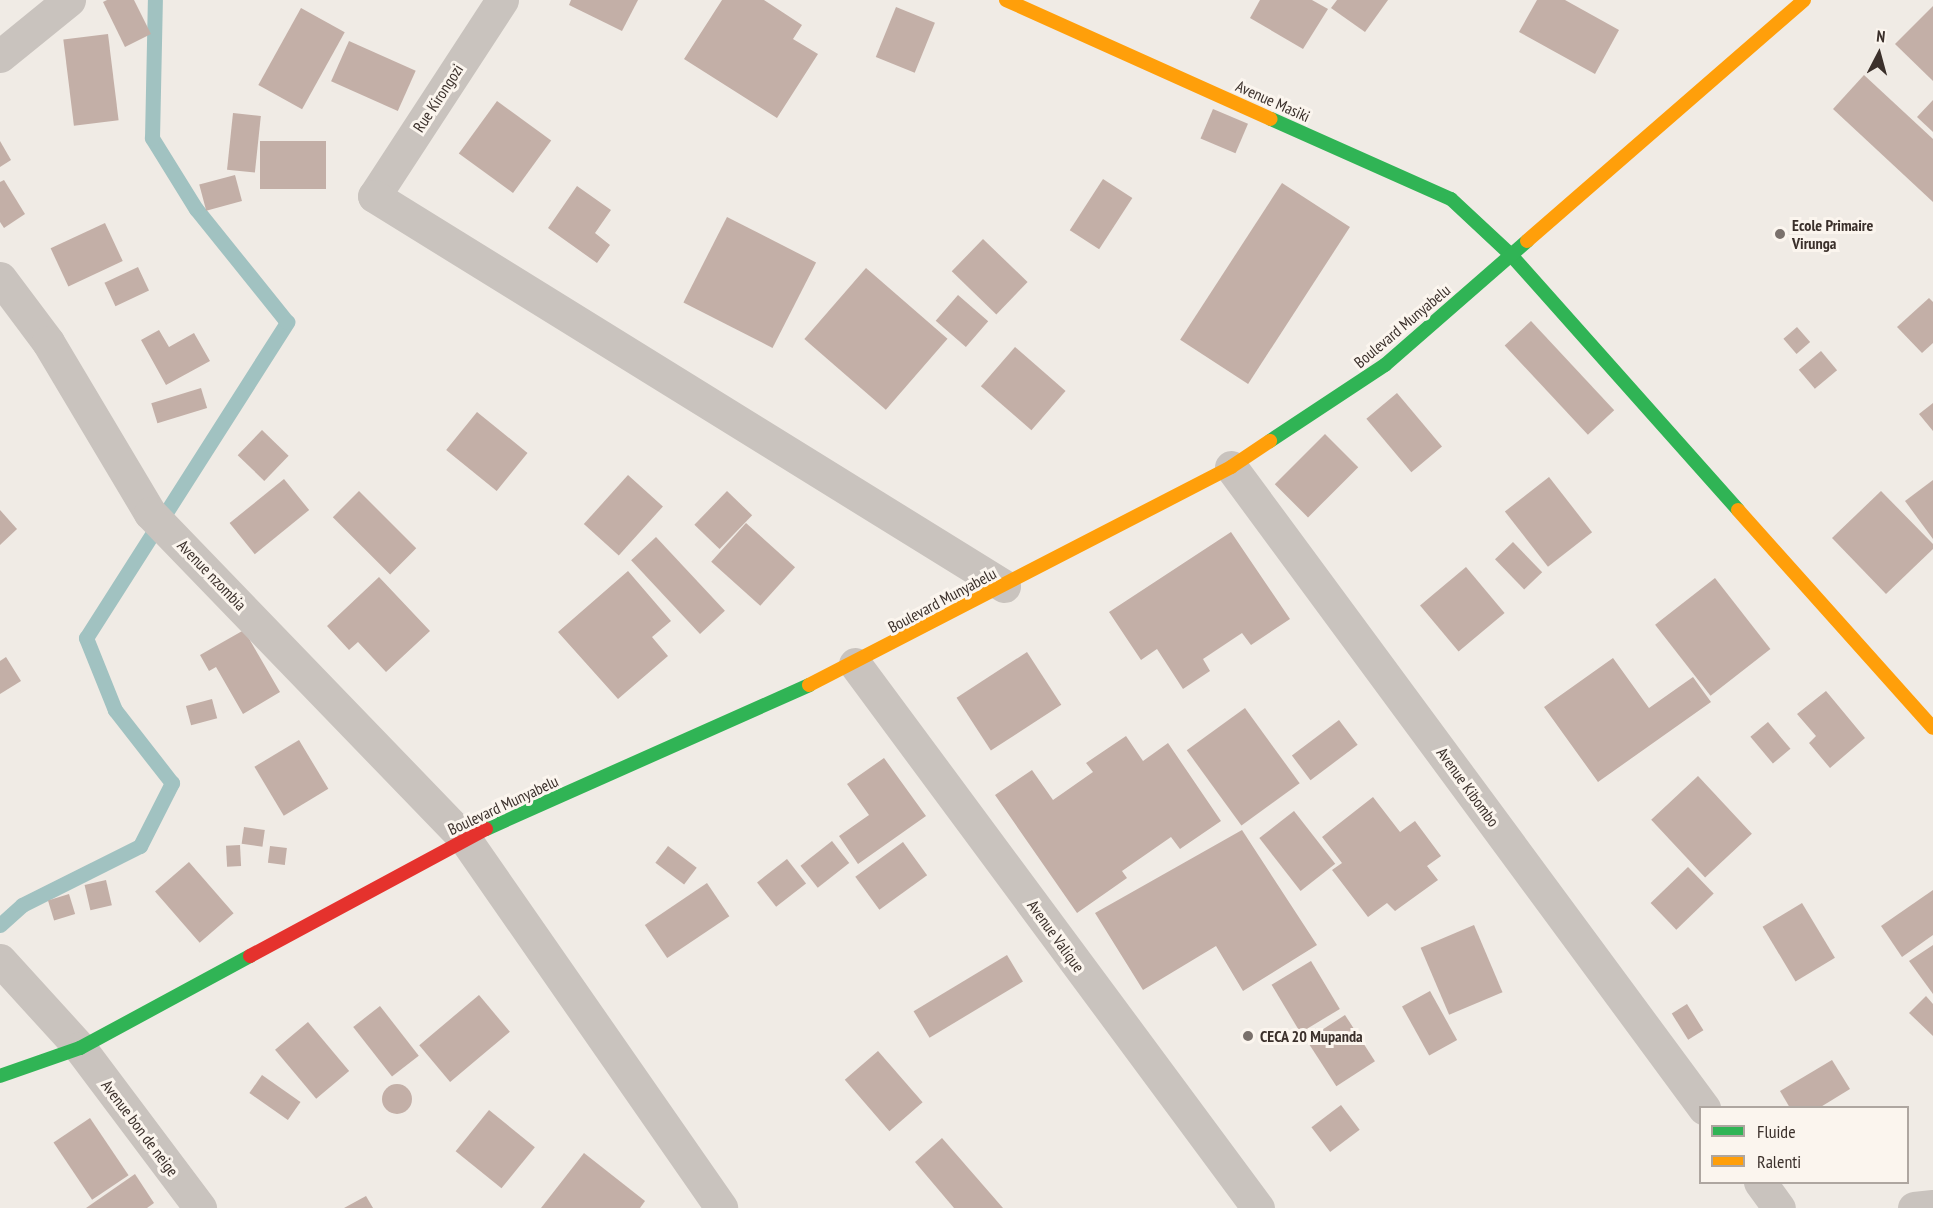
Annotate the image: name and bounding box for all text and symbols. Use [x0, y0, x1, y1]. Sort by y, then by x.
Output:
north arrow [1849, 24, 1909, 84]
text: N [1876, 26, 1886, 46]
street label: Rue Kirongozi [409, 60, 467, 136]
street label: Avenue Masiki [1233, 76, 1313, 126]
place label: Ecole Primaire Virunga [1792, 215, 1873, 253]
marker: Ecole Primaire Virunga [1773, 227, 1787, 241]
street label: Boulevard Munyabelu [1350, 280, 1454, 372]
street label: Avenue nzombia [174, 536, 250, 614]
street label: Boulevard Munyabelu [885, 563, 999, 637]
street label: Avenue Kibombo [1433, 744, 1503, 830]
street label: Boulevard Munyabelu [445, 771, 561, 839]
street label: Avenue Valique [1023, 896, 1089, 976]
place label: CECA 20 Mupanda [1260, 1026, 1363, 1046]
marker: CECA 20 Mupanda [1241, 1029, 1255, 1043]
street label: Avenue bon de neige [98, 1076, 182, 1180]
legend [1699, 1106, 1909, 1184]
text: Fluide [1757, 1120, 1796, 1143]
text: Ralenti [1757, 1150, 1801, 1173]

